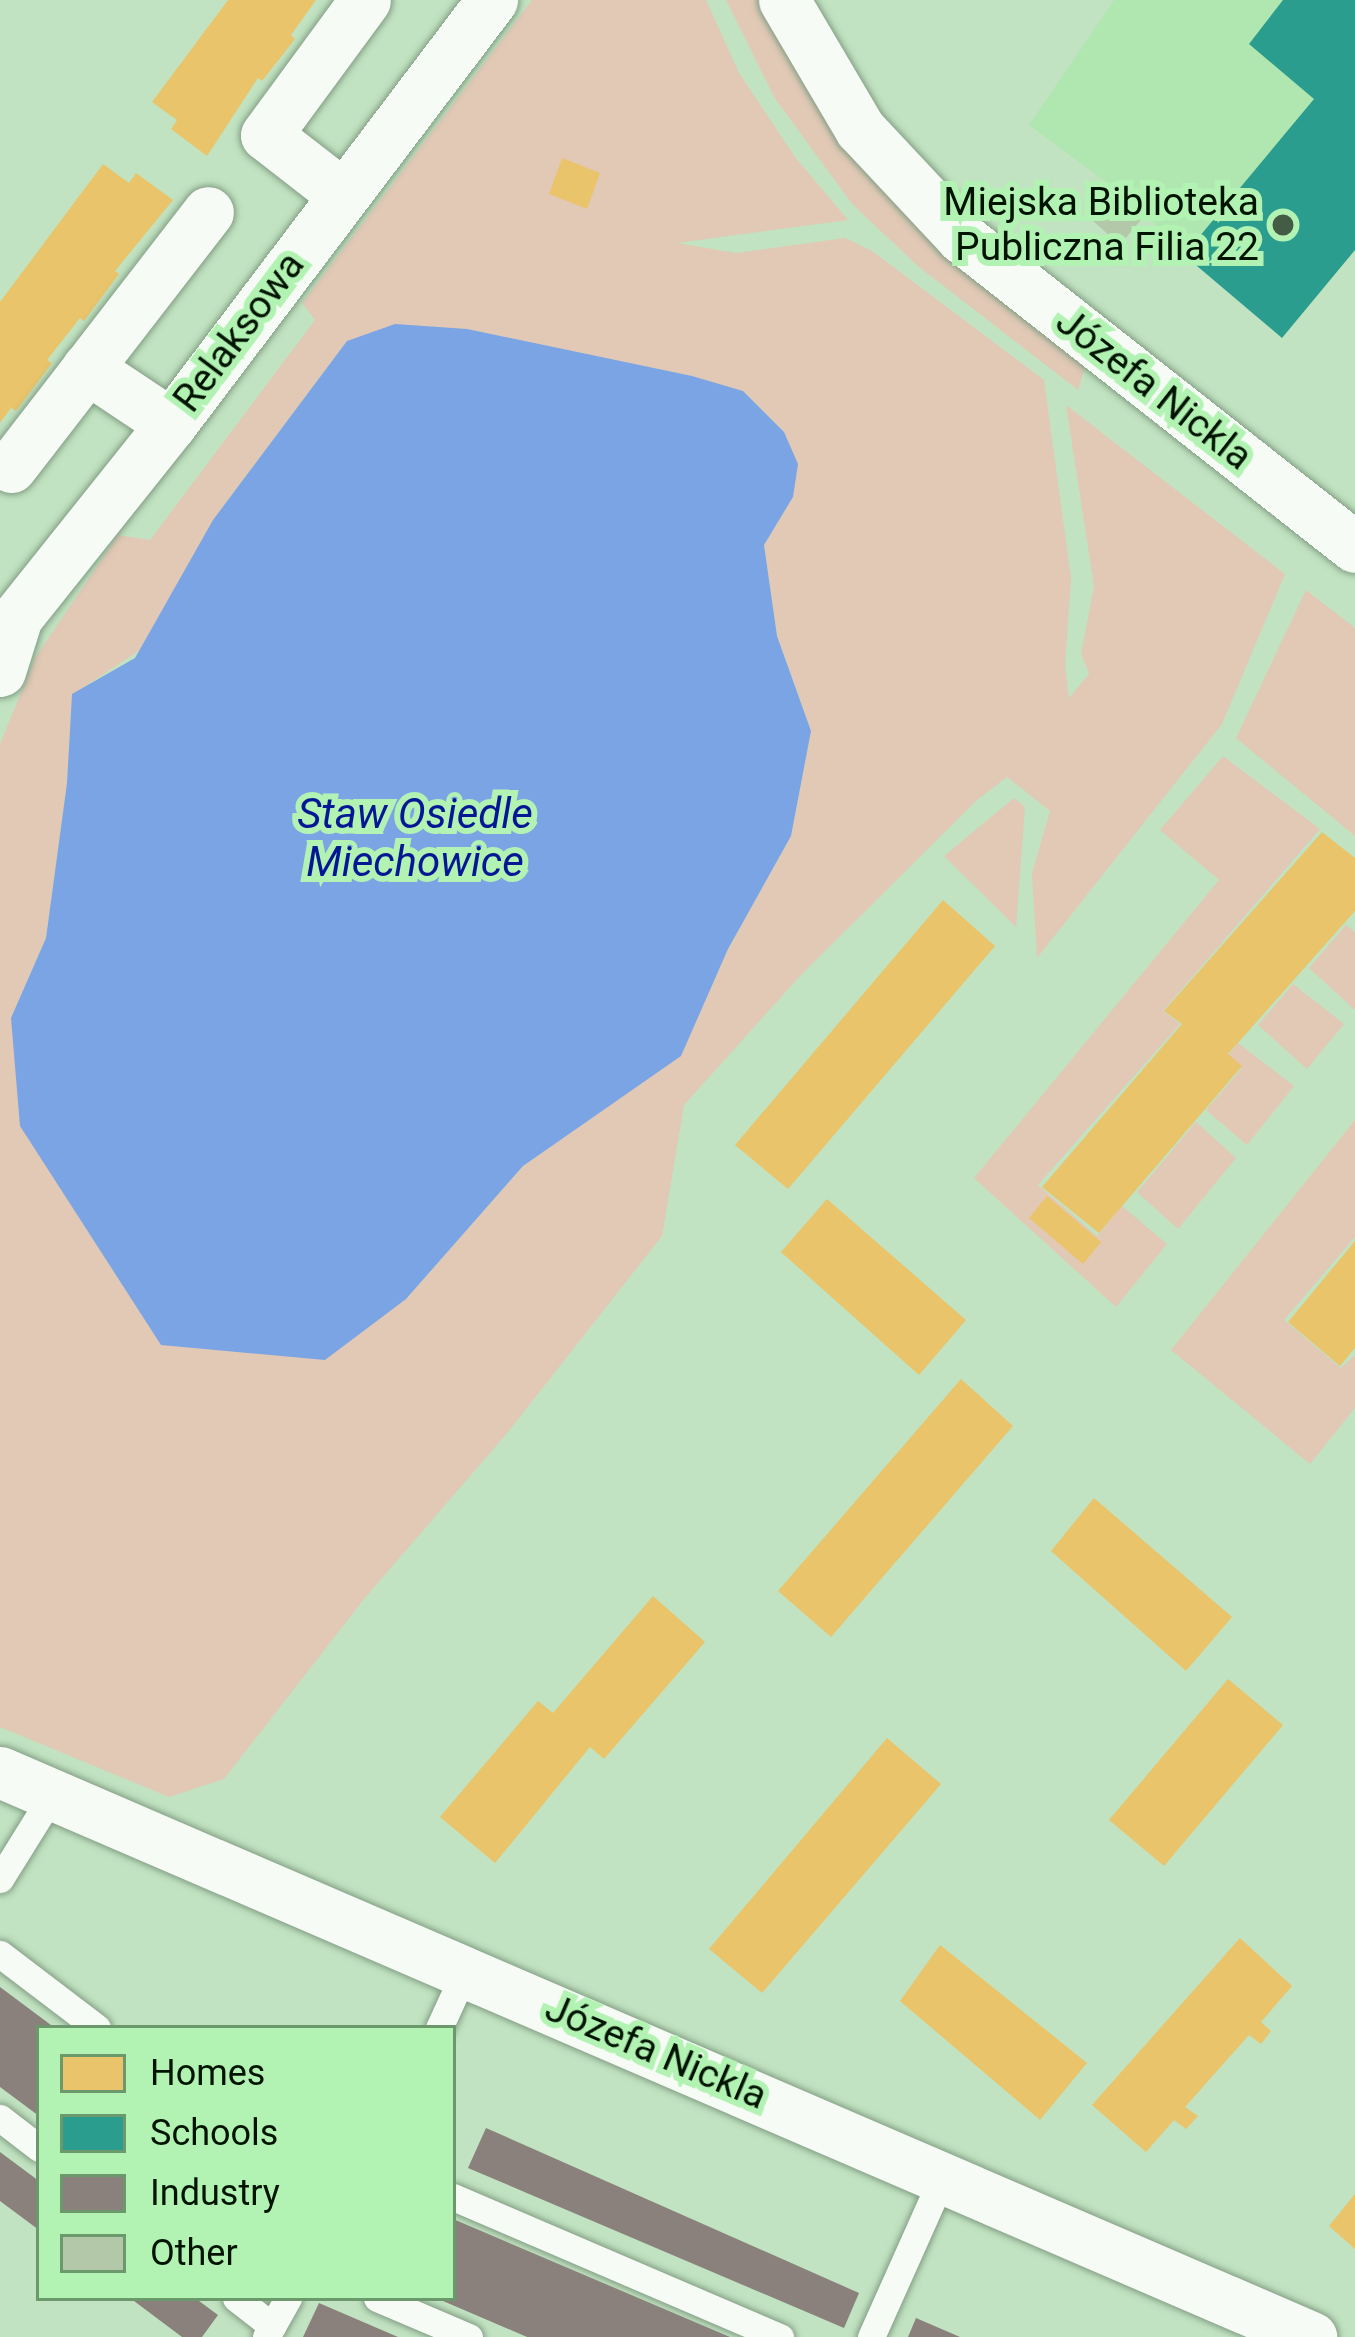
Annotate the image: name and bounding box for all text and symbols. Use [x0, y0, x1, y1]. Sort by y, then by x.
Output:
place label: Miejska Biblioteka Publiczna Filia 22 [943, 180, 1259, 271]
marker: Miejska Biblioteka Publiczna Filia 22 [1270, 212, 1296, 238]
street label: Relaksowa [164, 243, 314, 421]
street label: Józefa Nickla [1047, 298, 1261, 480]
water label: Staw Osiedle Miechowice [297, 789, 533, 888]
street label: Józefa Nickla [538, 1984, 774, 2120]
legend [36, 2025, 456, 2301]
text: Homes [150, 2052, 265, 2094]
text: Schools [150, 2112, 278, 2154]
text: Industry [150, 2172, 280, 2214]
text: Other [150, 2232, 238, 2274]

